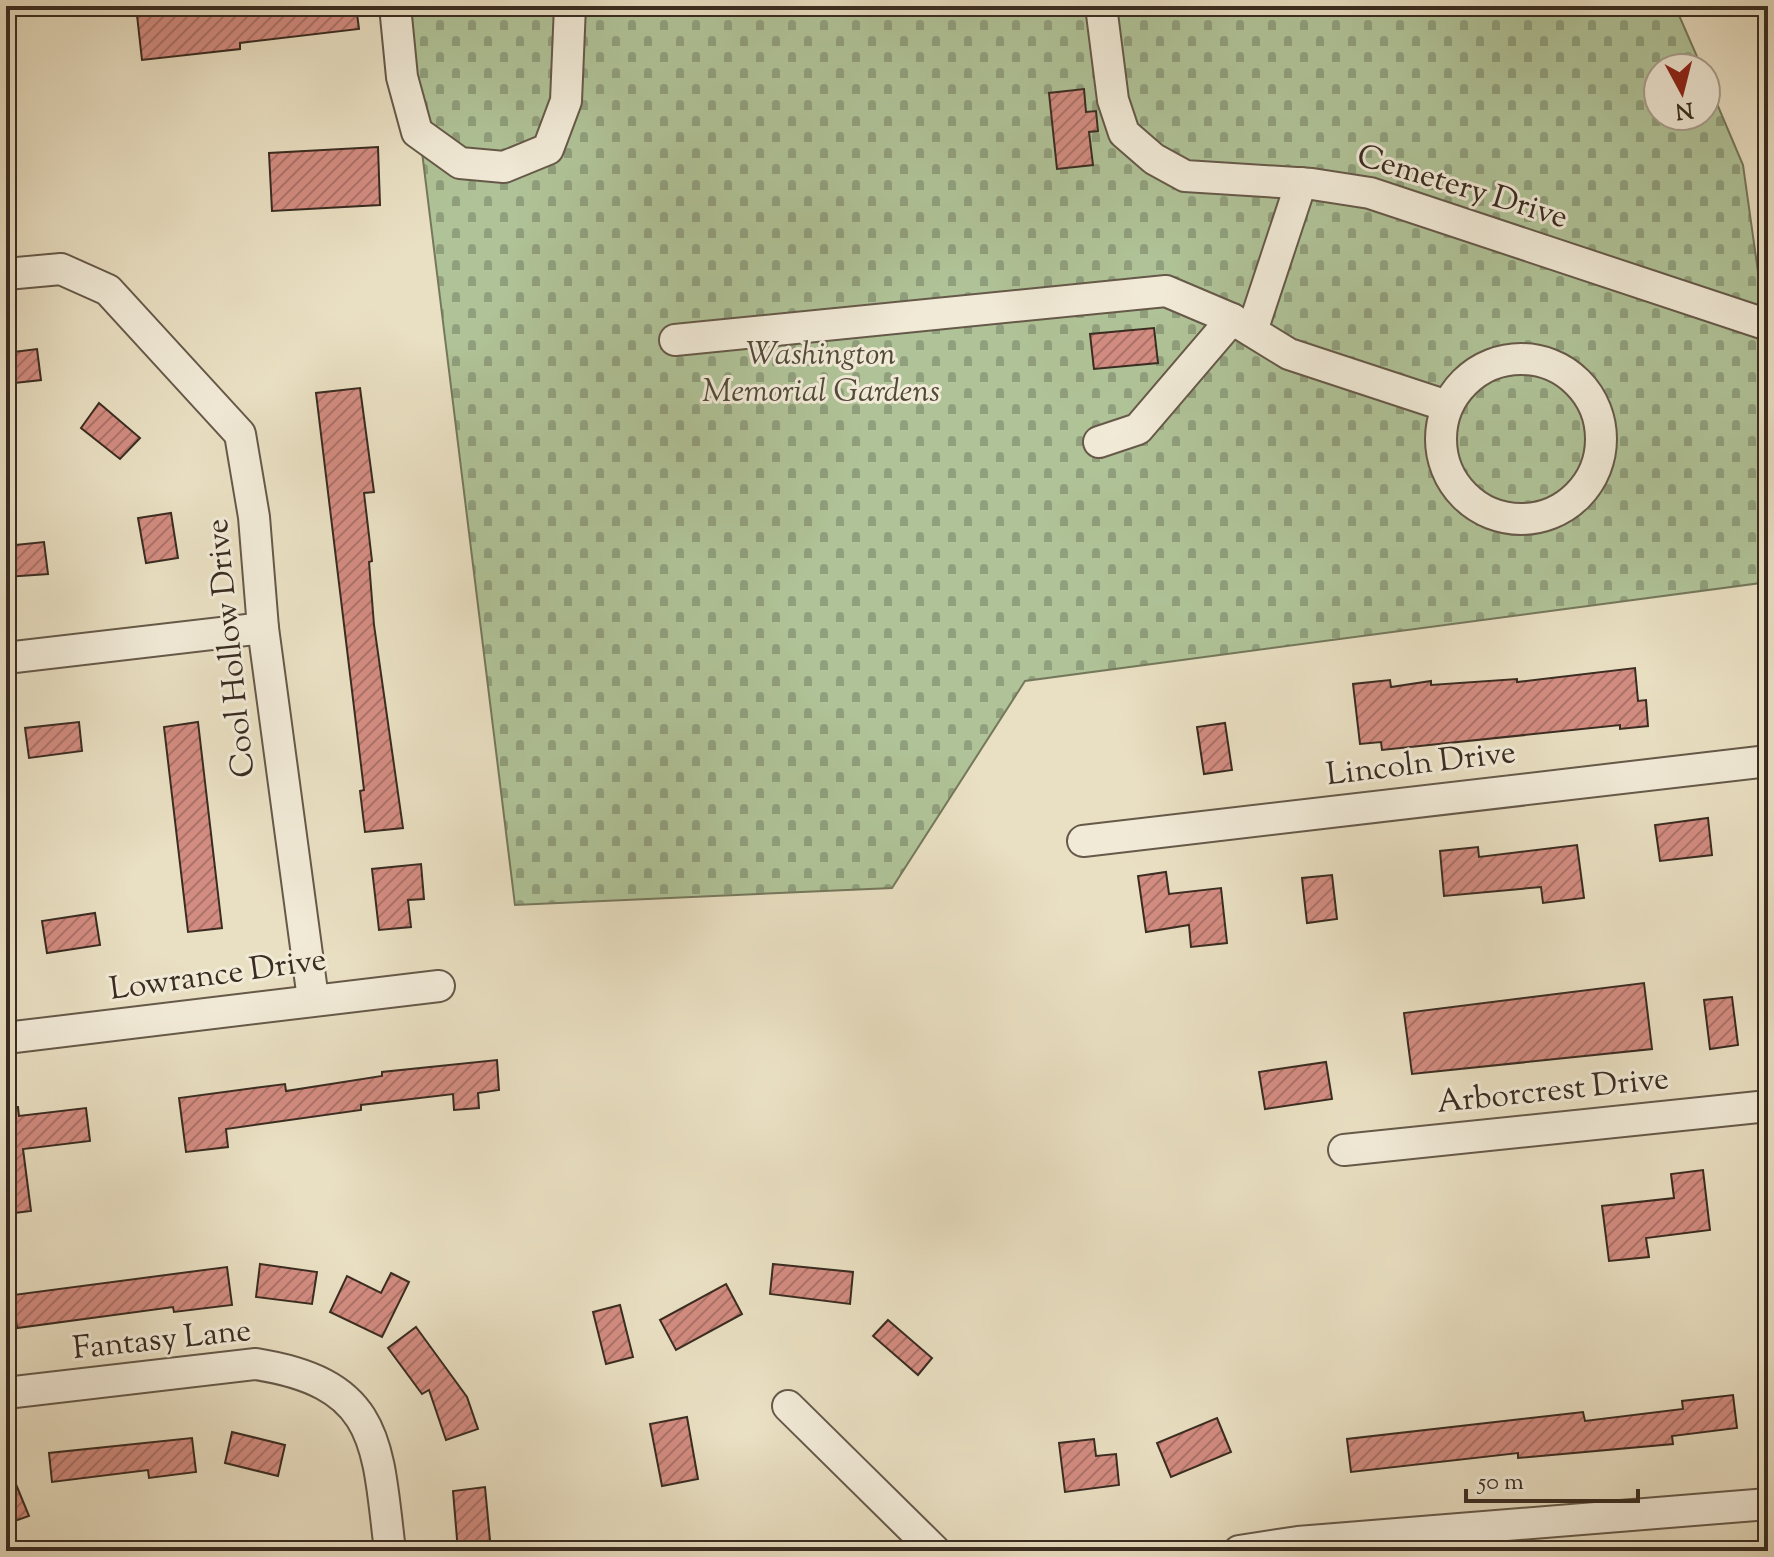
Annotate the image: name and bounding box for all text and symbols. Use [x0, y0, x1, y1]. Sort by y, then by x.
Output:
north arrow [1642, 52, 1722, 132]
text: N [1673, 92, 1695, 126]
street label: Cemetery Drive [1351, 134, 1573, 242]
park label: Washington Memorial Gardens [702, 333, 940, 416]
street label: Cool Hollow Drive [196, 516, 268, 780]
street label: Lincoln Drive [1324, 731, 1518, 799]
street label: Lowrance Drive [107, 938, 329, 1014]
street label: Arborcrest Drive [1435, 1057, 1671, 1127]
street label: Fantasy Lane [71, 1309, 253, 1373]
scale bar [1466, 1453, 1638, 1503]
text: 50 m [1476, 1466, 1524, 1500]

